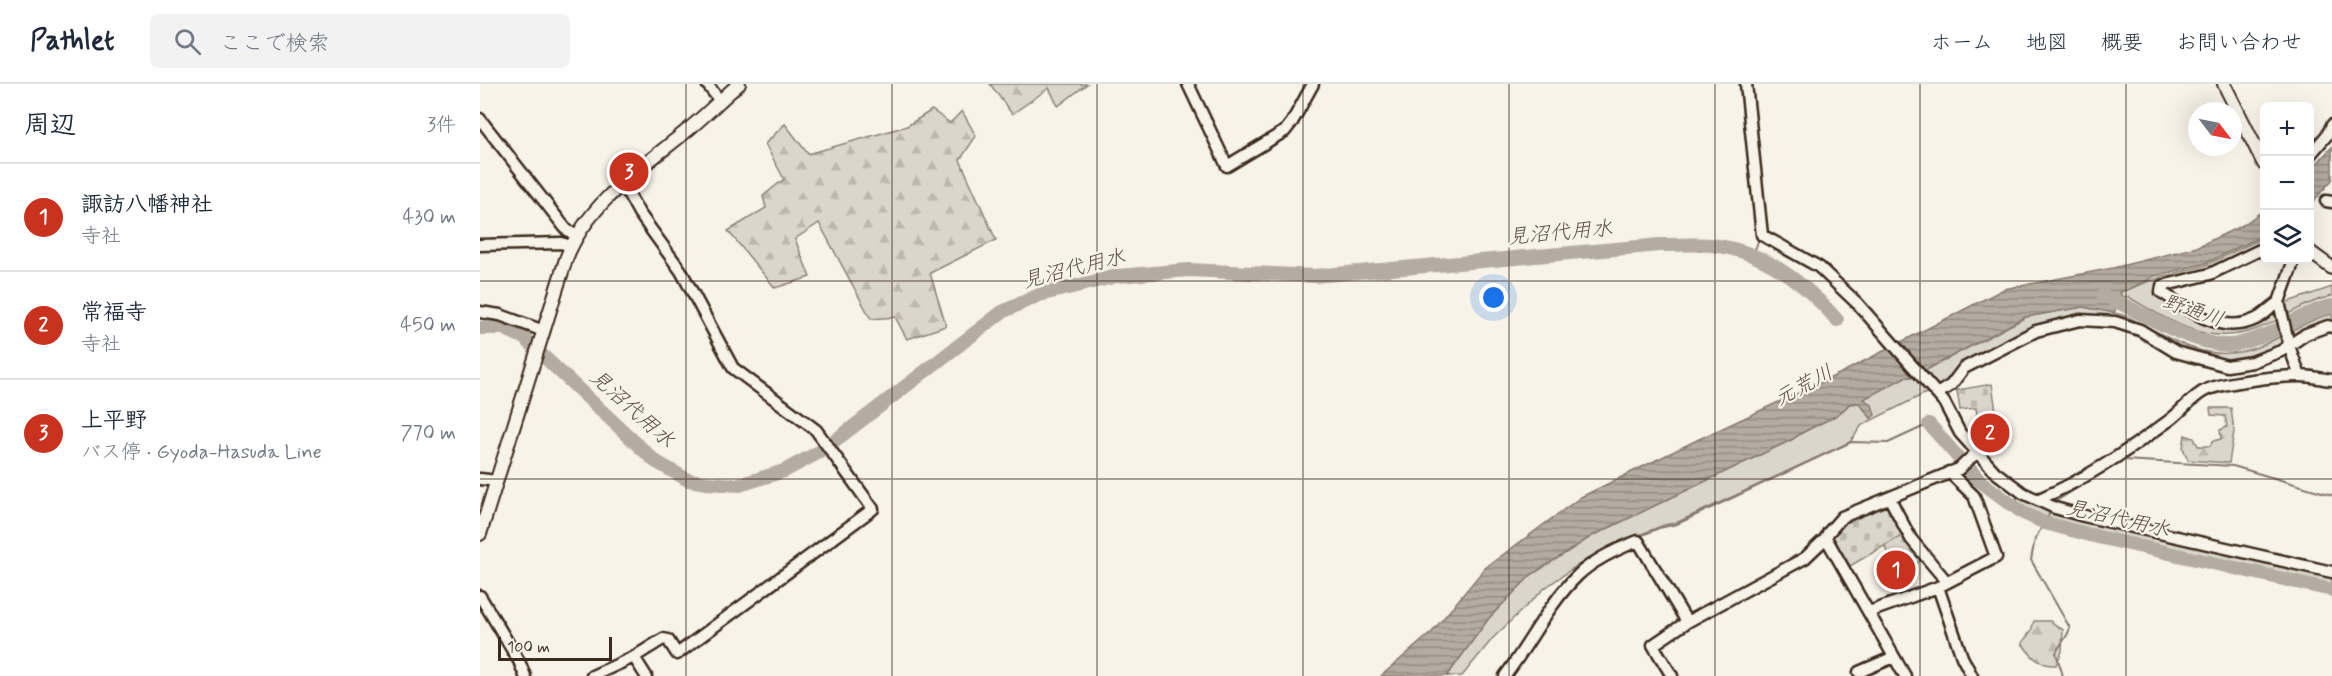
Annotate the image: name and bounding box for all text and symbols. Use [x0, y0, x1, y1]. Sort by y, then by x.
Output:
search box [150, 14, 570, 68]
text: Pathlet [30, 23, 114, 60]
icon: search [171, 25, 204, 58]
text: ホーム [1931, 29, 1993, 57]
text: 地図 [2026, 29, 2068, 57]
text: 概要 [2101, 29, 2143, 57]
text: お問い合わせ [2176, 29, 2302, 57]
text: ここで検索 [219, 30, 329, 58]
north arrow [2188, 102, 2242, 156]
map controls [2260, 102, 2314, 264]
button: + [2260, 102, 2314, 156]
text: 周辺 [24, 109, 76, 143]
text: 3件 [427, 112, 456, 139]
pin: 3 [610, 150, 648, 194]
button: − [2260, 156, 2314, 210]
text: 諏訪八幡神社 [81, 191, 213, 219]
text: 1 [39, 204, 48, 231]
text: 430 m [403, 204, 456, 231]
button: layers [2260, 210, 2314, 264]
water label: 見沼代用水 [1506, 214, 1614, 252]
text: 寺社 [81, 223, 121, 250]
water label: 見沼代用水 [1020, 243, 1128, 295]
your location [1479, 283, 1508, 312]
water label: 野通川 [2159, 288, 2227, 334]
text: 常福寺 [81, 299, 147, 327]
text: 2 [39, 312, 48, 339]
text: 450 m [400, 312, 456, 339]
text: 寺社 [81, 331, 121, 358]
water label: 元荒川 [1770, 359, 1838, 413]
water label: 見沼代用水 [584, 363, 680, 455]
text: 上平野 [81, 407, 147, 435]
pin: 2 [1970, 410, 2010, 456]
text: 3 [39, 420, 48, 447]
text: 770 m [400, 420, 456, 447]
text: バス停 · Gyoda-Hasuda Line [81, 439, 322, 466]
water label: 見沼代用水 [2064, 494, 2172, 544]
pin: 1 [1876, 548, 1916, 592]
scale bar [498, 634, 612, 662]
text: 100 m [507, 637, 550, 658]

